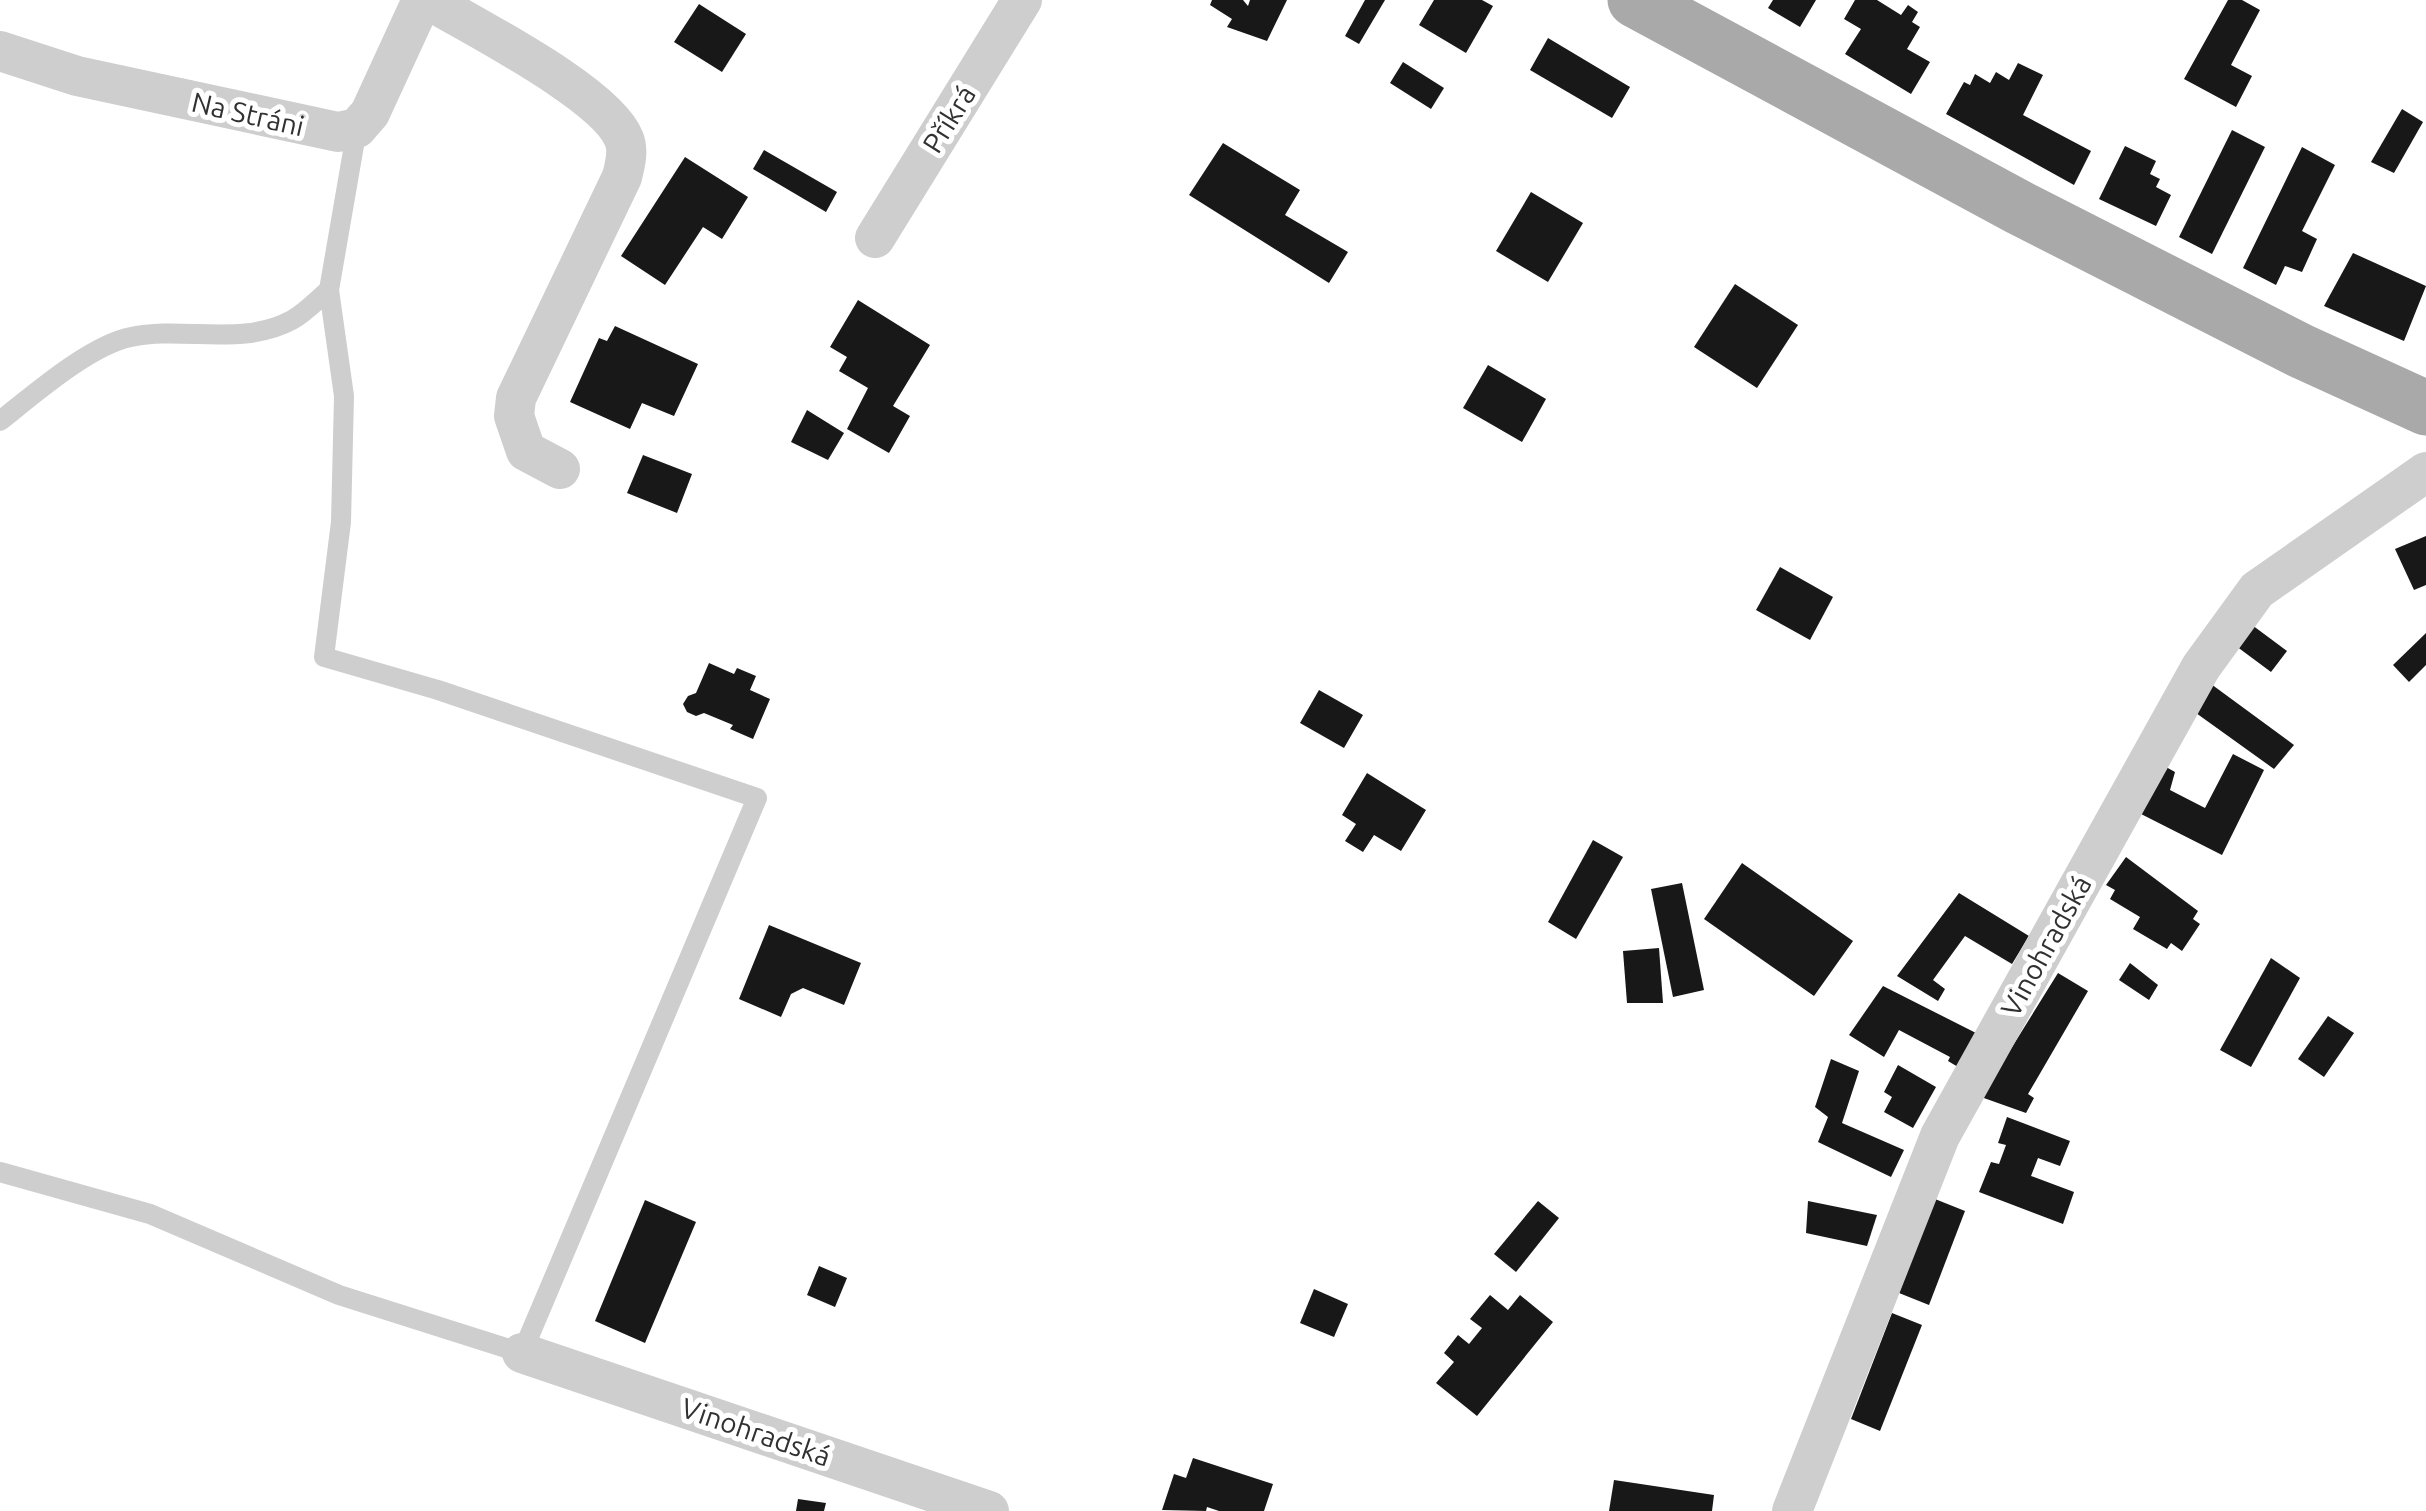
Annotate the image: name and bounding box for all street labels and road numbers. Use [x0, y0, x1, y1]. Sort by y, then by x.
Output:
street label: Příkrá [916, 79, 981, 158]
street label: Na Stráni [189, 86, 307, 141]
street label: Vinohradská [1994, 870, 2097, 1021]
street label: Vinohradská [677, 1392, 835, 1472]

